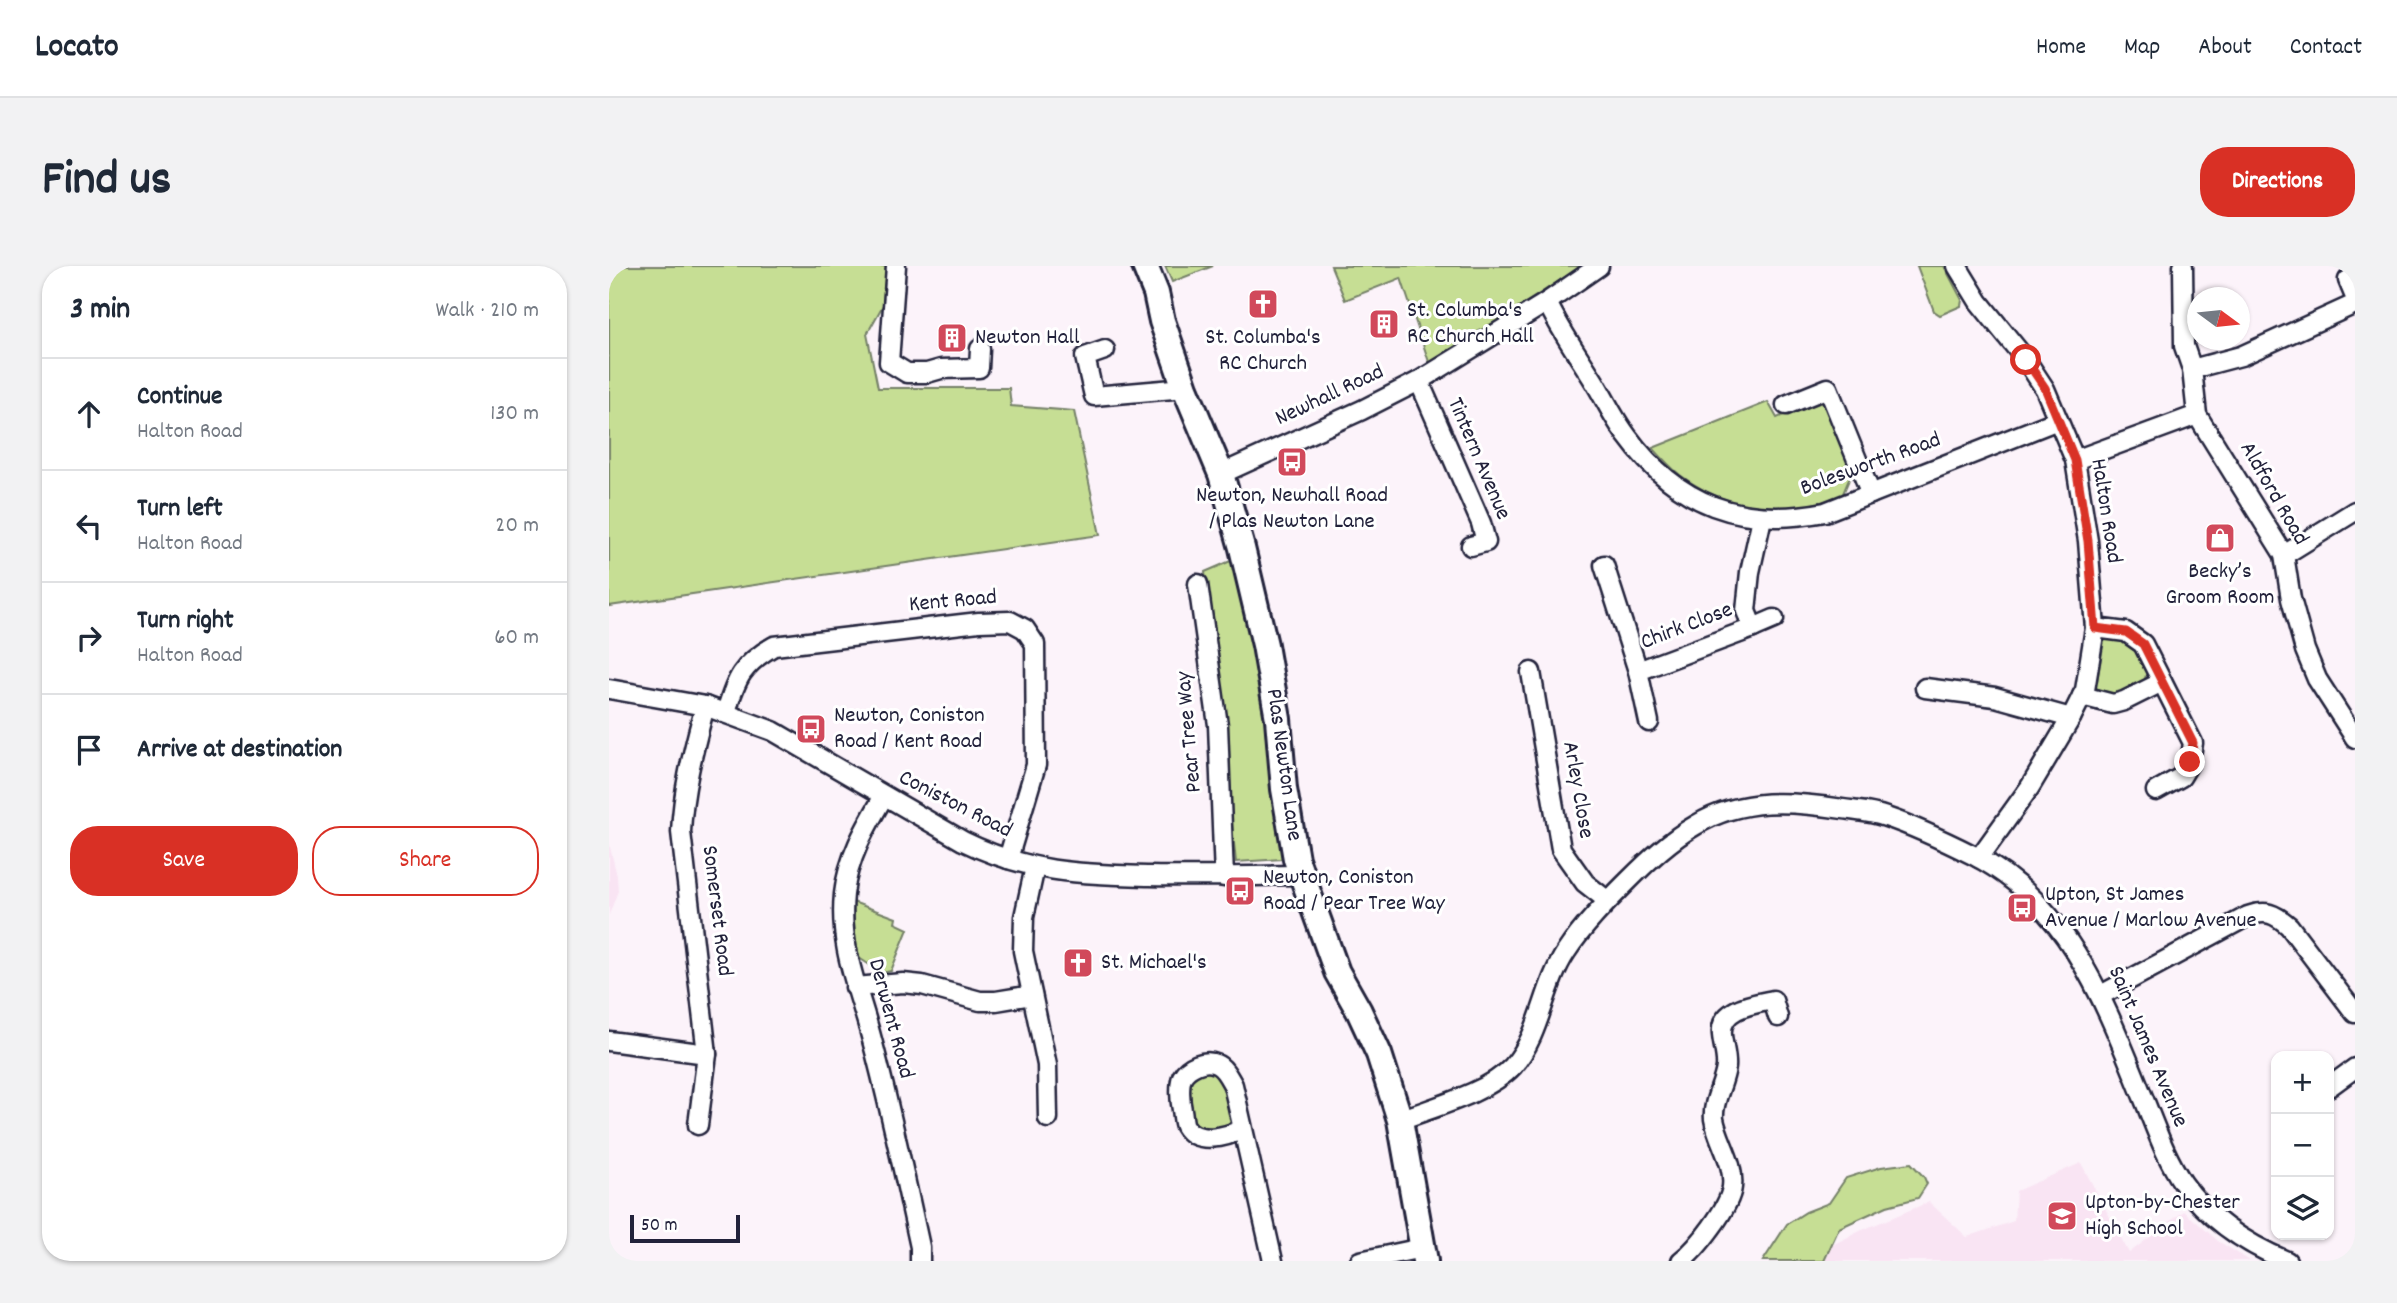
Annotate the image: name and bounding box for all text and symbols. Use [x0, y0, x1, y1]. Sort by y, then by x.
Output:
text: Locato [35, 25, 119, 72]
text: Home [2036, 31, 2086, 65]
text: Map [2124, 31, 2160, 65]
text: About [2198, 31, 2252, 65]
text: Contact [2290, 31, 2362, 65]
text: Find us [42, 147, 171, 217]
button: Directions [2200, 147, 2355, 217]
church icon: St. Columba's RC Church [1246, 287, 1280, 321]
north arrow [2187, 287, 2250, 350]
text: 3 min [70, 290, 130, 333]
text: Walk · 210 m [436, 295, 539, 328]
place label: St. Columba's RC Church Hall [1407, 295, 1534, 354]
building icon: St. Columba's RC Church Hall [1367, 307, 1401, 341]
building icon: Newton Hall [935, 321, 969, 355]
place label: Newton Hall [975, 322, 1080, 355]
place label: St. Columba's RC Church [1205, 322, 1321, 381]
route start [2010, 344, 2041, 375]
street label: Newhall Road [1270, 356, 1390, 436]
text: Continue [137, 379, 222, 416]
street label: Tintern Avenue [1437, 393, 1519, 525]
icon: ahead [70, 395, 108, 433]
text: 130 m [490, 398, 539, 431]
text: Halton Road [137, 416, 243, 449]
street label: Bolesworth Road [1796, 424, 1946, 506]
street label: Aldford Road [2230, 436, 2316, 552]
bus stop icon: Newton, Newhall Road / Plas Newton Lane [1275, 445, 1309, 479]
street label: Halton Road [2080, 456, 2130, 566]
place label: Newton, Newhall Road / Plas Newton Lane [1196, 480, 1388, 539]
text: Turn left [137, 491, 223, 528]
icon: left [70, 507, 108, 545]
text: 20 m [495, 510, 539, 543]
shop icon: Becky’s Groom Room [2203, 521, 2237, 555]
text: Halton Road [137, 528, 243, 561]
place label: Becky’s Groom Room [2165, 556, 2275, 615]
street label: Kent Road [908, 582, 998, 622]
street label: Chirk Close [1636, 594, 1738, 660]
text: Turn right [137, 603, 234, 640]
icon: right [70, 619, 108, 657]
text: 60 m [494, 622, 539, 655]
text: Halton Road [137, 640, 243, 673]
street label: Pear Tree Way [1168, 669, 1212, 794]
street label: Plas Newton Lane [1256, 687, 1310, 843]
place label: Newton, Coniston Road / Kent Road [834, 700, 985, 759]
bus stop icon: Newton, Coniston Road / Kent Road [794, 712, 828, 746]
icon: arrive [70, 731, 108, 769]
text: Arrive at destination [137, 732, 342, 769]
street label: Arley Close [1552, 739, 1602, 841]
route end [2174, 746, 2205, 777]
street label: Coniston Road [892, 762, 1018, 848]
button: Save [70, 826, 298, 896]
button: Share [312, 826, 539, 896]
street label: Somerset Road [692, 844, 740, 978]
place label: Newton, Coniston Road / Pear Tree Way [1263, 862, 1445, 921]
bus stop icon: Newton, Coniston Road / Pear Tree Way [1223, 874, 1257, 908]
place label: Upton, St James Avenue / Marlow Avenue [2045, 879, 2257, 938]
bus stop icon: Upton, St James Avenue / Marlow Avenue [2005, 891, 2039, 925]
church icon: St. Michael's [1061, 946, 1095, 980]
place label: St. Michael's [1101, 947, 1207, 980]
street label: Derwent Road [858, 955, 922, 1083]
street label: Saint James Avenue [2098, 961, 2196, 1133]
map controls [2271, 1051, 2334, 1240]
button: + [2271, 1051, 2334, 1114]
button: − [2271, 1114, 2334, 1177]
button: layers [2271, 1177, 2334, 1240]
place label: Upton-by-Chester High School [2085, 1187, 2240, 1246]
school or university icon: Upton-by-Chester High School [2045, 1199, 2079, 1233]
scale bar [630, 1212, 740, 1244]
text: 50 m [641, 1213, 678, 1240]

